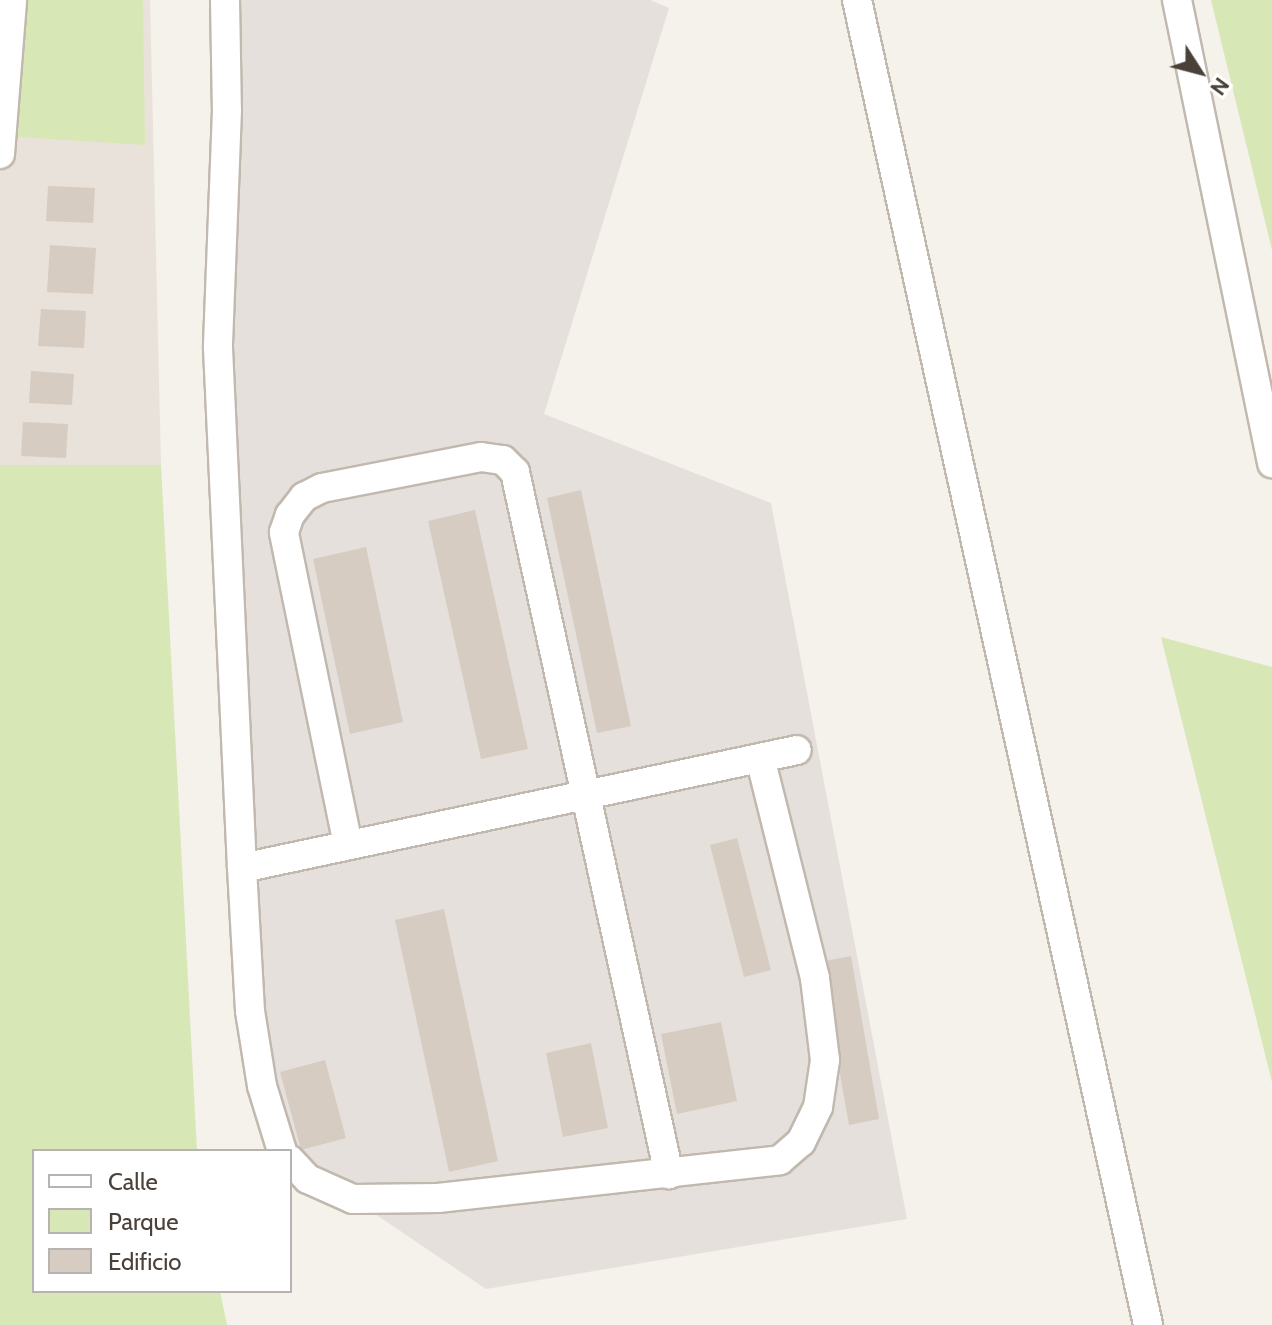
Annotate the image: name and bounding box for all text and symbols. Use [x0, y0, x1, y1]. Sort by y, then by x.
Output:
north arrow [1160, 32, 1240, 112]
text: N [1204, 72, 1235, 101]
legend [32, 1149, 292, 1293]
text: Calle [108, 1167, 158, 1196]
text: Parque [108, 1207, 178, 1236]
text: Edificio [108, 1247, 182, 1276]

